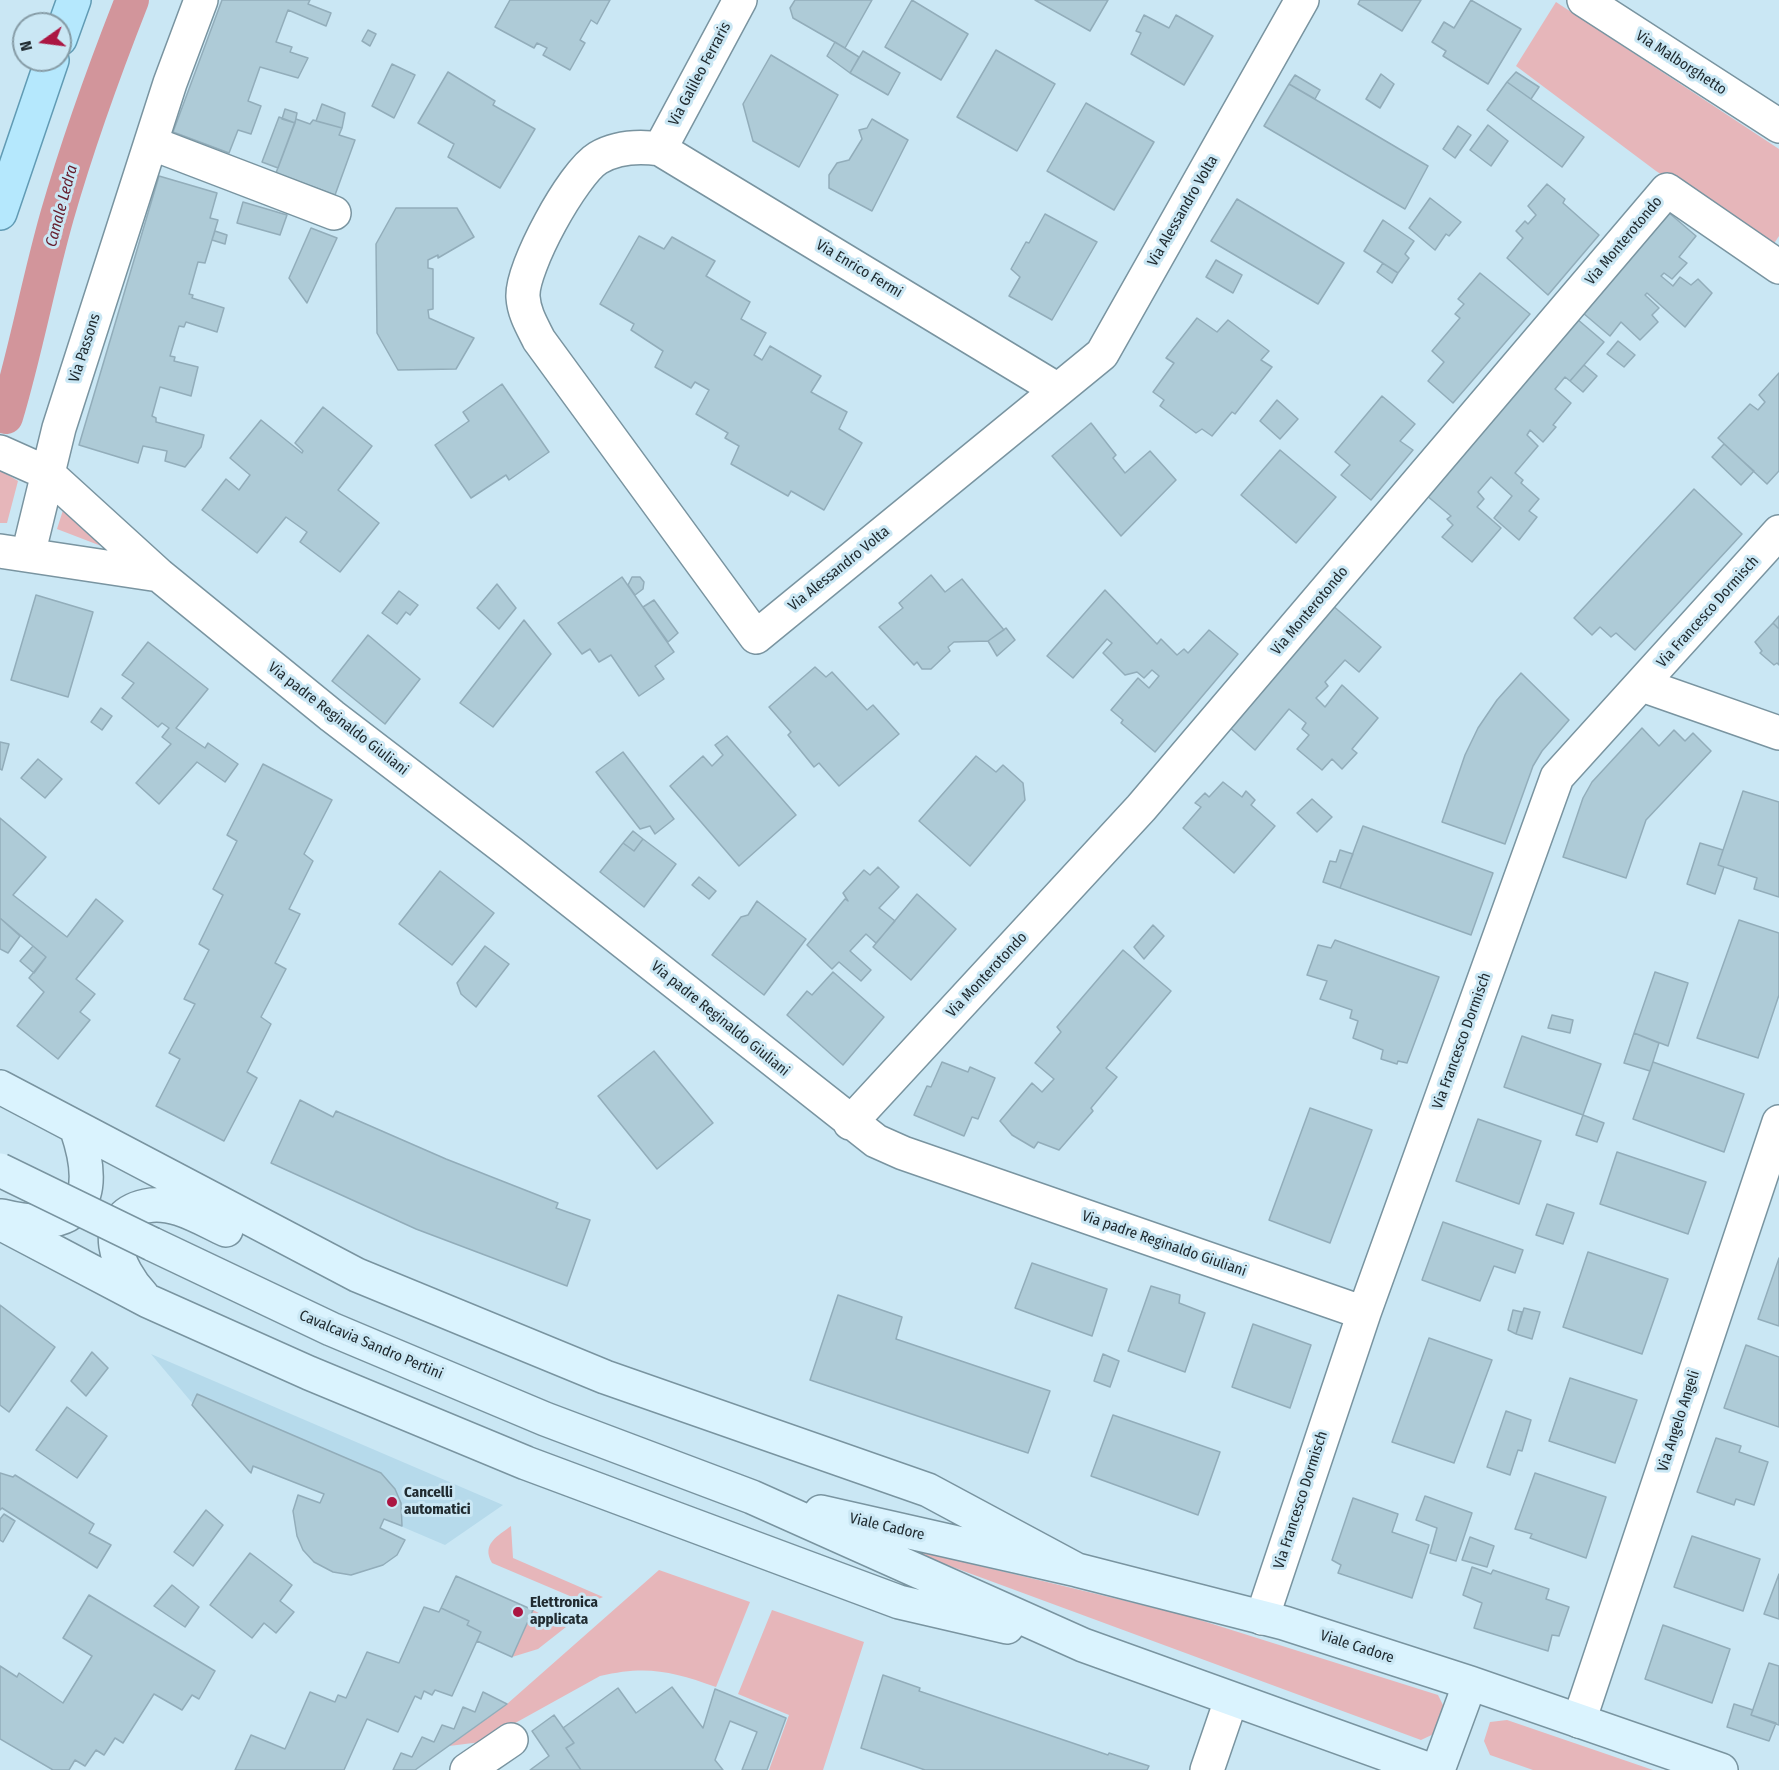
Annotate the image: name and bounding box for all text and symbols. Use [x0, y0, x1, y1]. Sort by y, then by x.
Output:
north arrow [12, 12, 72, 72]
street label: Via Galileo Ferraris [665, 19, 735, 129]
street label: Via Malborghetto [1632, 27, 1730, 99]
text: N [16, 39, 36, 53]
street label: Via Alessandro Volta [1144, 152, 1222, 270]
water label: Canale Ledra [42, 163, 82, 249]
street label: Via Monterotondo [1582, 193, 1666, 289]
street label: Via Enrico Fermi [813, 236, 905, 302]
street label: Via Passons [65, 311, 105, 385]
street label: Via Alessandro Volta [785, 523, 893, 615]
street label: Via Francesco Dormisch [1653, 553, 1763, 671]
street label: Via Monterotondo [1268, 563, 1352, 659]
street label: Via padre Reginaldo Giuliani [264, 659, 412, 779]
street label: Via Monterotondo [943, 929, 1031, 1021]
street label: Via padre Reginaldo Giuliani [647, 958, 793, 1080]
street label: Via Francesco Dormisch [1429, 970, 1495, 1112]
street label: Via padre Reginaldo Giuliani [1079, 1207, 1249, 1281]
street label: Cavalcavia Sandro Pertini [296, 1307, 446, 1383]
street label: Via Angelo Angeli [1654, 1368, 1704, 1474]
street label: Via Francesco Dormisch [1270, 1429, 1332, 1571]
place label: Cancelli automatici [404, 1484, 471, 1519]
marker: Cancelli automatici [385, 1495, 399, 1509]
street label: Viale Cadore [848, 1510, 926, 1544]
place label: Elettronica applicata [530, 1594, 598, 1629]
marker: Elettronica applicata [511, 1605, 525, 1619]
street label: Viale Cadore [1318, 1627, 1396, 1667]

